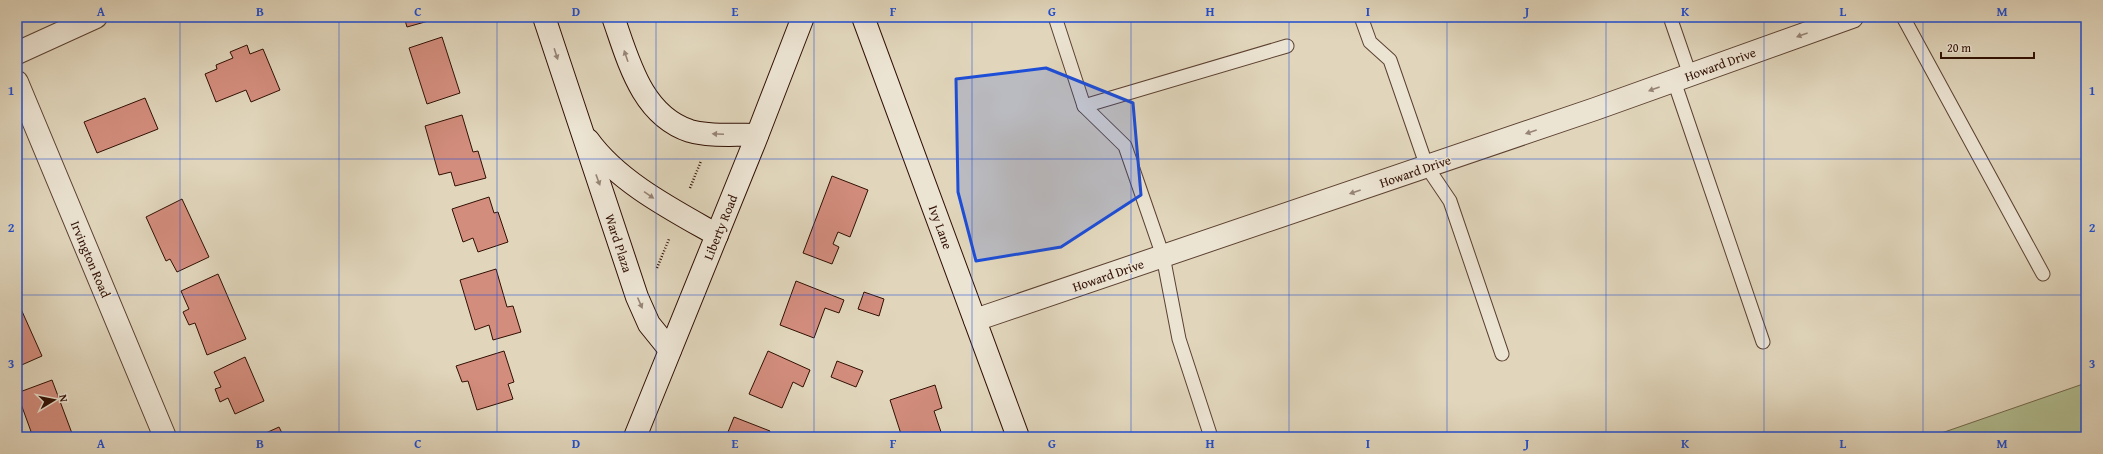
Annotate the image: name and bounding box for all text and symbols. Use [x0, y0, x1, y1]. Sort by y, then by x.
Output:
text: A [97, 2, 106, 21]
text: B [256, 2, 264, 21]
text: C [414, 2, 422, 21]
text: D [572, 2, 580, 21]
text: E [732, 2, 739, 21]
text: F [890, 2, 897, 21]
text: G [1048, 2, 1056, 21]
text: H [1205, 2, 1215, 21]
text: I [1366, 2, 1370, 21]
text: J [1523, 2, 1530, 21]
text: K [1681, 2, 1690, 21]
text: L [1840, 2, 1847, 21]
text: M [1996, 2, 2008, 21]
one-way arrow [1796, 32, 1808, 38]
scale bar [1941, 34, 2034, 60]
text: 20 m [1947, 39, 1971, 56]
street label: Howard Drive [1682, 43, 1758, 86]
one-way arrow [553, 48, 559, 60]
one-way arrow [623, 50, 629, 62]
text: 1 [8, 81, 14, 100]
text: 1 [2089, 81, 2095, 100]
one-way arrow [1647, 86, 1659, 92]
one-way arrow [1525, 129, 1537, 135]
one-way arrow [711, 131, 724, 137]
street label: Howard Drive [1377, 150, 1453, 193]
one-way arrow [596, 174, 602, 186]
one-way arrow [1349, 189, 1361, 195]
one-way arrow [644, 191, 655, 199]
street label: Liberty Road [699, 191, 742, 263]
street label: Ivy Lane [924, 202, 957, 252]
street label: Ward Plaza [600, 212, 637, 276]
text: 2 [8, 218, 15, 237]
street label: Irvington Road [66, 218, 115, 301]
text: 2 [2089, 218, 2096, 237]
street label: Howard Drive [1070, 254, 1146, 297]
one-way arrow [637, 298, 643, 309]
text: 3 [8, 354, 14, 373]
text: 3 [2089, 354, 2095, 373]
north arrow [34, 380, 74, 420]
text: N [55, 393, 72, 404]
text: A [97, 434, 106, 453]
text: B [256, 434, 264, 453]
text: C [414, 434, 422, 453]
text: D [572, 434, 580, 453]
text: E [732, 434, 739, 453]
text: F [890, 434, 897, 453]
text: G [1048, 434, 1056, 453]
text: H [1205, 434, 1215, 453]
text: I [1366, 434, 1370, 453]
text: J [1523, 434, 1530, 453]
text: K [1681, 434, 1690, 453]
text: L [1840, 434, 1847, 453]
text: M [1996, 434, 2008, 453]

